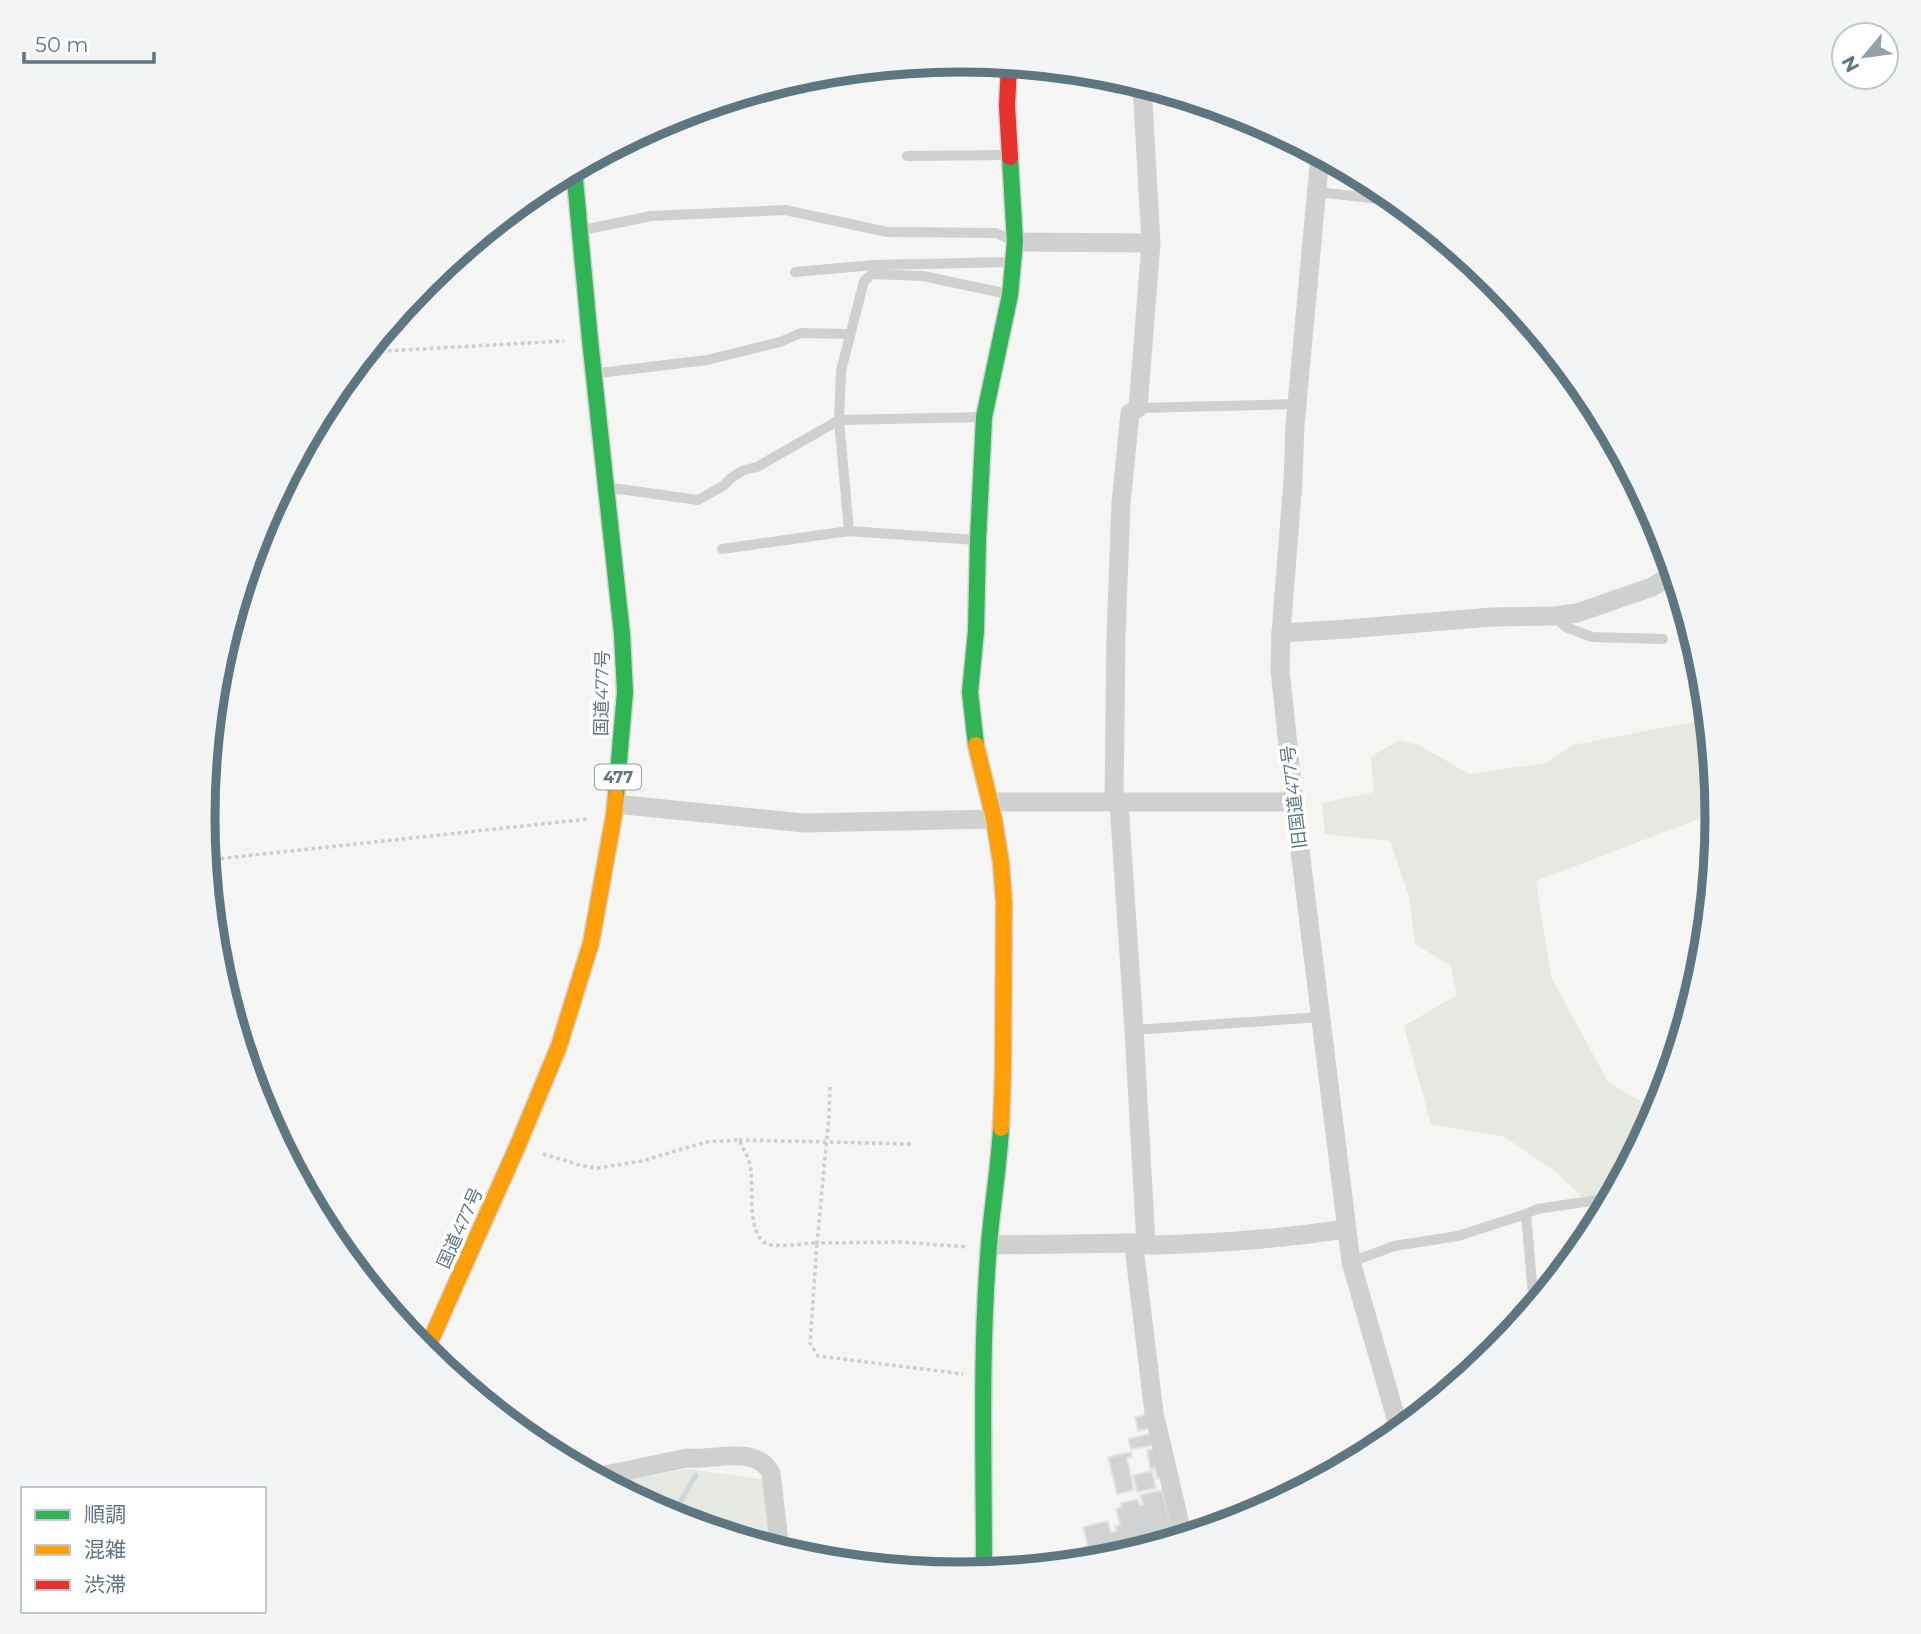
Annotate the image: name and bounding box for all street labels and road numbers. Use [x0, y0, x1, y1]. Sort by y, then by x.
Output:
street label: 国道477号 [590, 650, 614, 736]
street label: 旧国道477号 [1277, 744, 1311, 850]
road number: 477 [595, 764, 641, 790]
street label: 国道477号 [432, 1184, 488, 1272]

